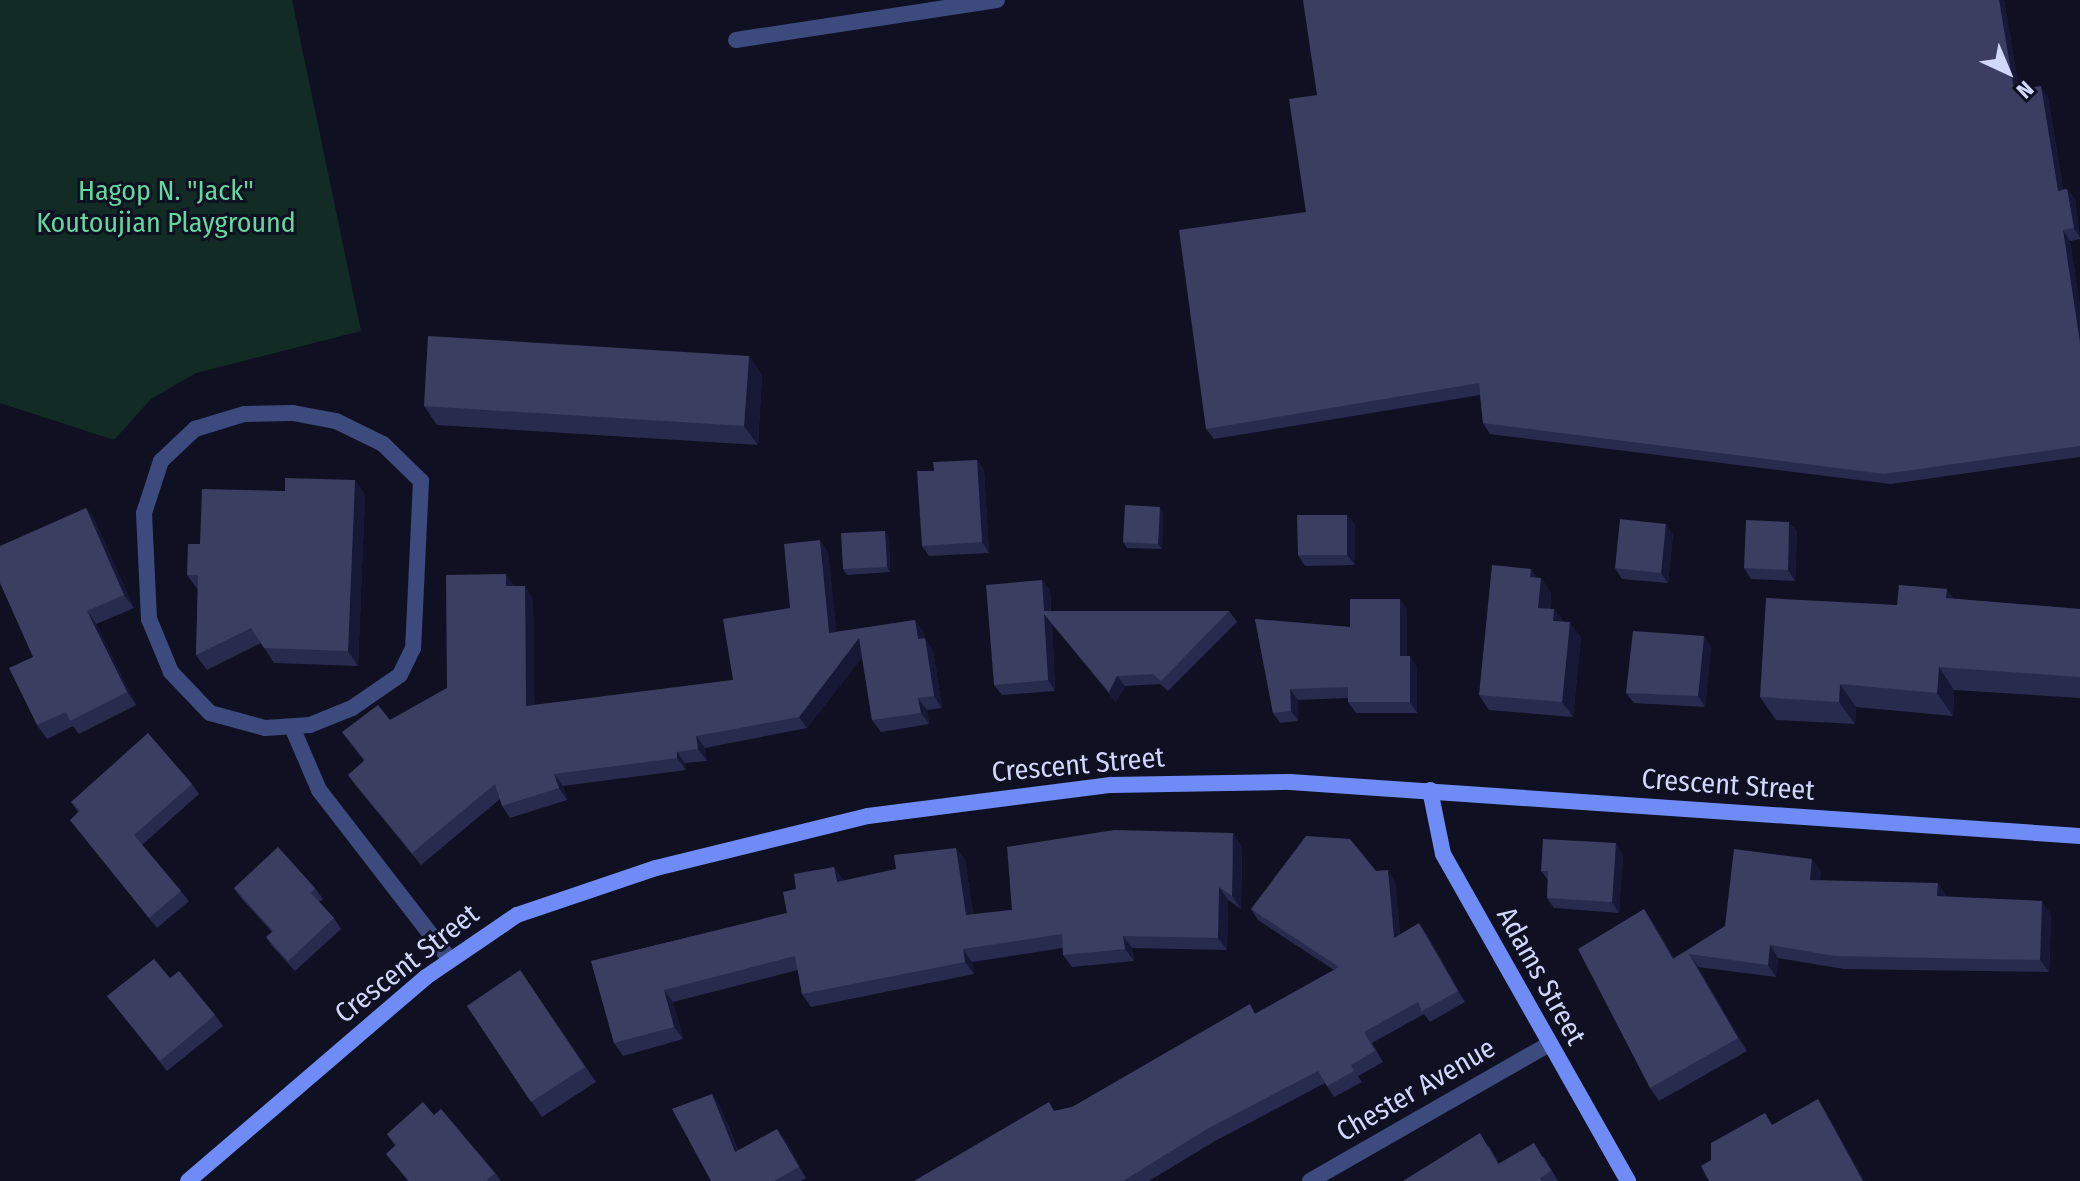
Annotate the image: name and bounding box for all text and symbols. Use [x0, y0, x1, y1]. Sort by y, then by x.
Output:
north arrow [1968, 32, 2048, 112]
text: N [2011, 75, 2039, 104]
park label: Hagop N. "Jack" Koutoujian Playground [36, 174, 296, 240]
street label: Crescent Street [990, 741, 1166, 789]
street label: Crescent Street [1640, 762, 1816, 808]
street label: Crescent Street [328, 897, 486, 1031]
street label: Adams Street [1489, 901, 1593, 1051]
street label: Chester Avenue [1331, 1031, 1501, 1149]

